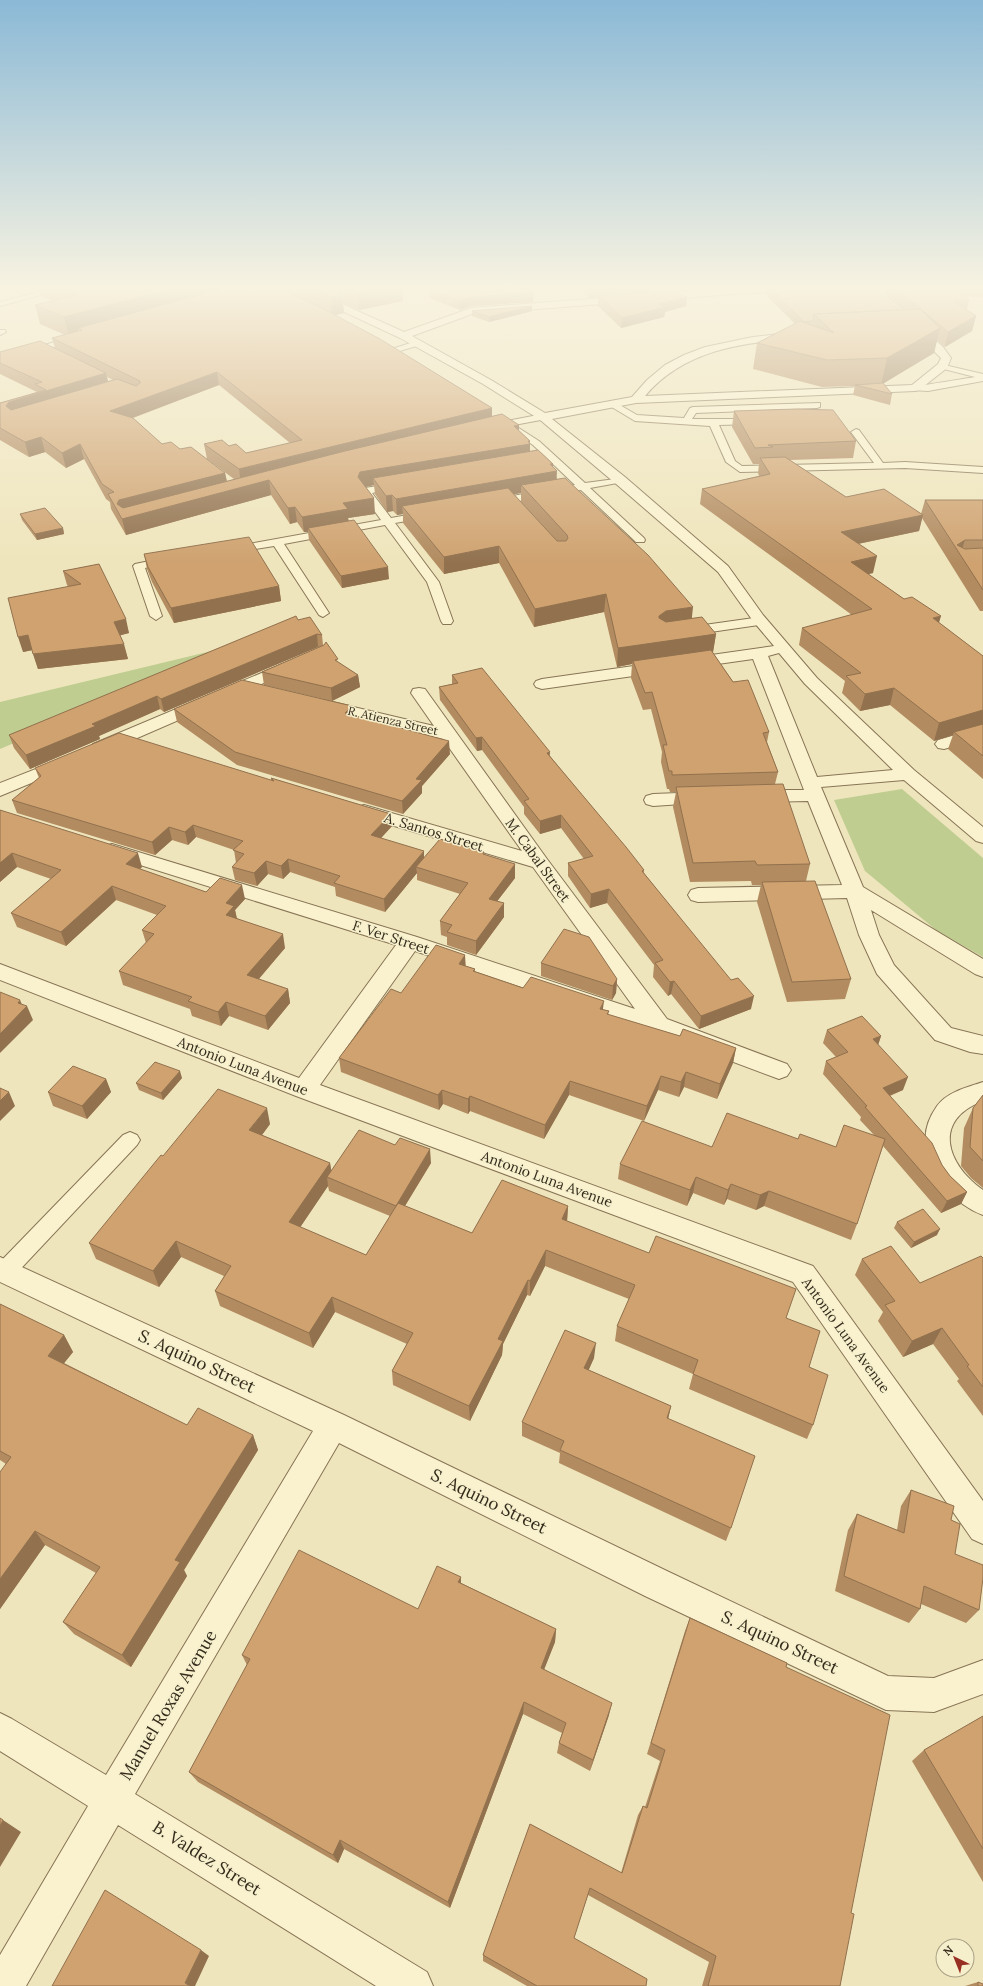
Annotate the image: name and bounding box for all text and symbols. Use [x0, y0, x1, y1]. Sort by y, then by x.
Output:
street label: R. Atienza Street [346, 703, 440, 738]
street label: A. Santos Street [381, 808, 486, 856]
street label: M. Cabal Street [501, 814, 575, 906]
street label: F. Ver Street [350, 916, 432, 958]
street label: Antonio Luna Avenue [174, 1032, 311, 1099]
street label: Antonio Luna Avenue [478, 1147, 615, 1211]
street label: Antonio Luna Avenue [797, 1273, 894, 1397]
street label: S. Aquino Street [135, 1324, 259, 1398]
street label: S. Aquino Street [427, 1463, 551, 1539]
street label: S. Aquino Street [718, 1605, 842, 1679]
street label: Manuel Roxas Avenue [114, 1626, 222, 1784]
street label: B. Valdez Street [149, 1816, 266, 1900]
north arrow [935, 1938, 975, 1978]
text: N [940, 1942, 956, 1959]

